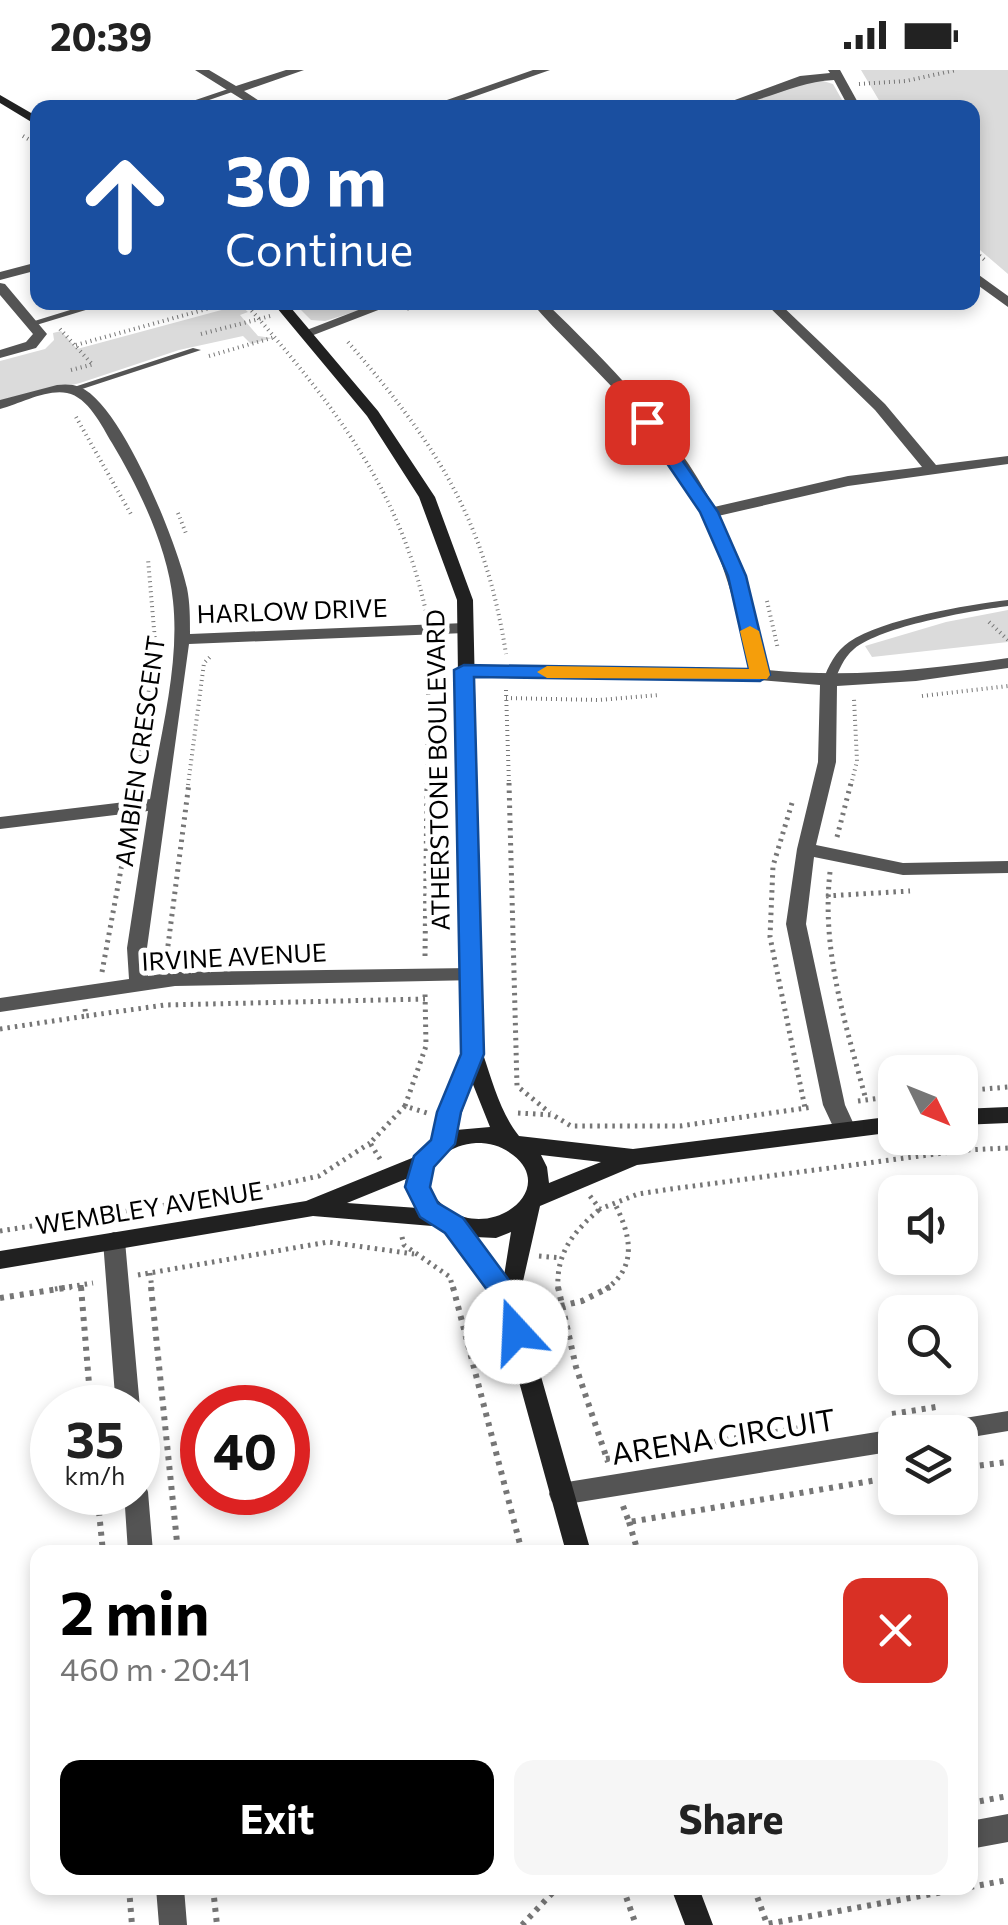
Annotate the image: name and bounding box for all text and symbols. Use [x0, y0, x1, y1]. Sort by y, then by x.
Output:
text: 20:39 [50, 12, 152, 59]
text: 30 m [225, 135, 387, 220]
icon: ahead [60, 140, 190, 270]
text: Continue [225, 220, 413, 275]
pin [605, 380, 690, 465]
icon: arrive [620, 395, 675, 450]
street label: HARLOW DRIVE [196, 592, 388, 628]
street label: ATHERSTONE BOULEVARD [419, 609, 455, 931]
street label: AMBIEN CRESCENT [108, 634, 170, 868]
street label: IRVINE AVENUE [141, 936, 327, 976]
north arrow [878, 1055, 978, 1155]
map controls [878, 1055, 978, 1515]
street label: WEMBLEY AVENUE [33, 1174, 265, 1240]
button: sound [878, 1175, 978, 1275]
position arrow [464, 1280, 568, 1384]
button: search [878, 1295, 978, 1395]
speed limit sign: 40 [180, 1385, 310, 1515]
street label: ARENA CIRCUIT [608, 1399, 838, 1471]
text: 35 [66, 1407, 124, 1468]
button: layers [878, 1415, 978, 1515]
text: km/h [65, 1460, 125, 1490]
text: 2 min [60, 1574, 209, 1647]
button: close [843, 1578, 948, 1683]
text: 460 m · 20:41 [60, 1648, 251, 1688]
button: Exit [60, 1760, 494, 1875]
button: Share [514, 1760, 948, 1875]

